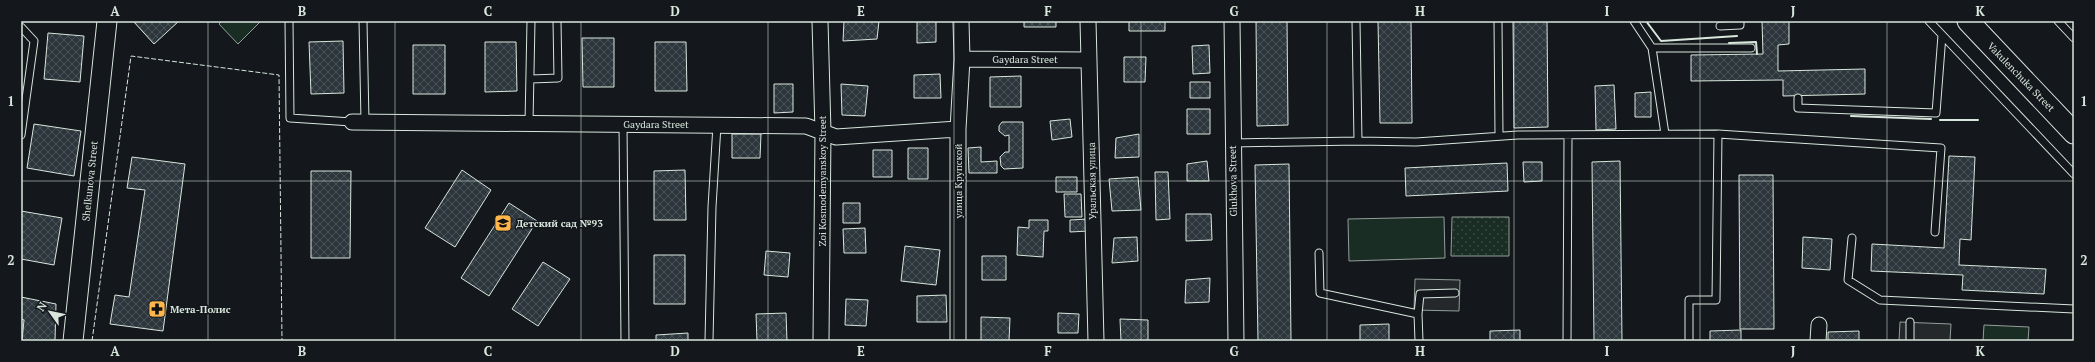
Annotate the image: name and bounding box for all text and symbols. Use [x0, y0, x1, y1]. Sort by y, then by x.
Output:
text: A [110, 2, 120, 20]
text: B [298, 2, 306, 20]
text: C [484, 2, 492, 20]
text: D [670, 2, 680, 20]
text: E [857, 2, 865, 20]
text: F [1044, 2, 1052, 20]
text: G [1229, 2, 1239, 20]
text: H [1415, 2, 1425, 20]
text: I [1605, 2, 1610, 20]
text: J [1791, 2, 1796, 20]
text: K [1975, 2, 1985, 20]
street label: Vakulenchuka Street [1985, 40, 2058, 115]
street label: Gaydara Street [992, 53, 1058, 66]
text: 1 [7, 92, 15, 110]
text: 1 [2080, 92, 2088, 110]
street label: Zoi Kosmodemyanskoy Street [816, 115, 829, 246]
street label: Gaydara Street [623, 118, 689, 131]
street label: Shelkunova Street [79, 140, 101, 222]
street label: Уральская улица [1085, 142, 1099, 220]
street label: улица Крупской [952, 144, 965, 219]
street label: Glukhova Street [1226, 145, 1240, 217]
school or university icon: Детский сад №93 [493, 213, 513, 233]
place label: Детский сад №93 [516, 217, 603, 230]
text: 2 [7, 251, 15, 269]
text: 2 [2080, 251, 2088, 269]
north arrow [30, 292, 70, 332]
text: N [33, 299, 50, 314]
pharmacy icon: Мета-Полис [147, 299, 167, 319]
place label: Мета-Полис [170, 303, 231, 316]
text: A [110, 342, 120, 360]
text: B [298, 342, 306, 360]
text: C [484, 342, 492, 360]
text: D [670, 342, 680, 360]
text: E [857, 342, 865, 360]
text: F [1044, 342, 1052, 360]
text: G [1229, 342, 1239, 360]
text: H [1415, 342, 1425, 360]
text: I [1605, 342, 1610, 360]
text: J [1791, 342, 1796, 360]
text: K [1975, 342, 1985, 360]

